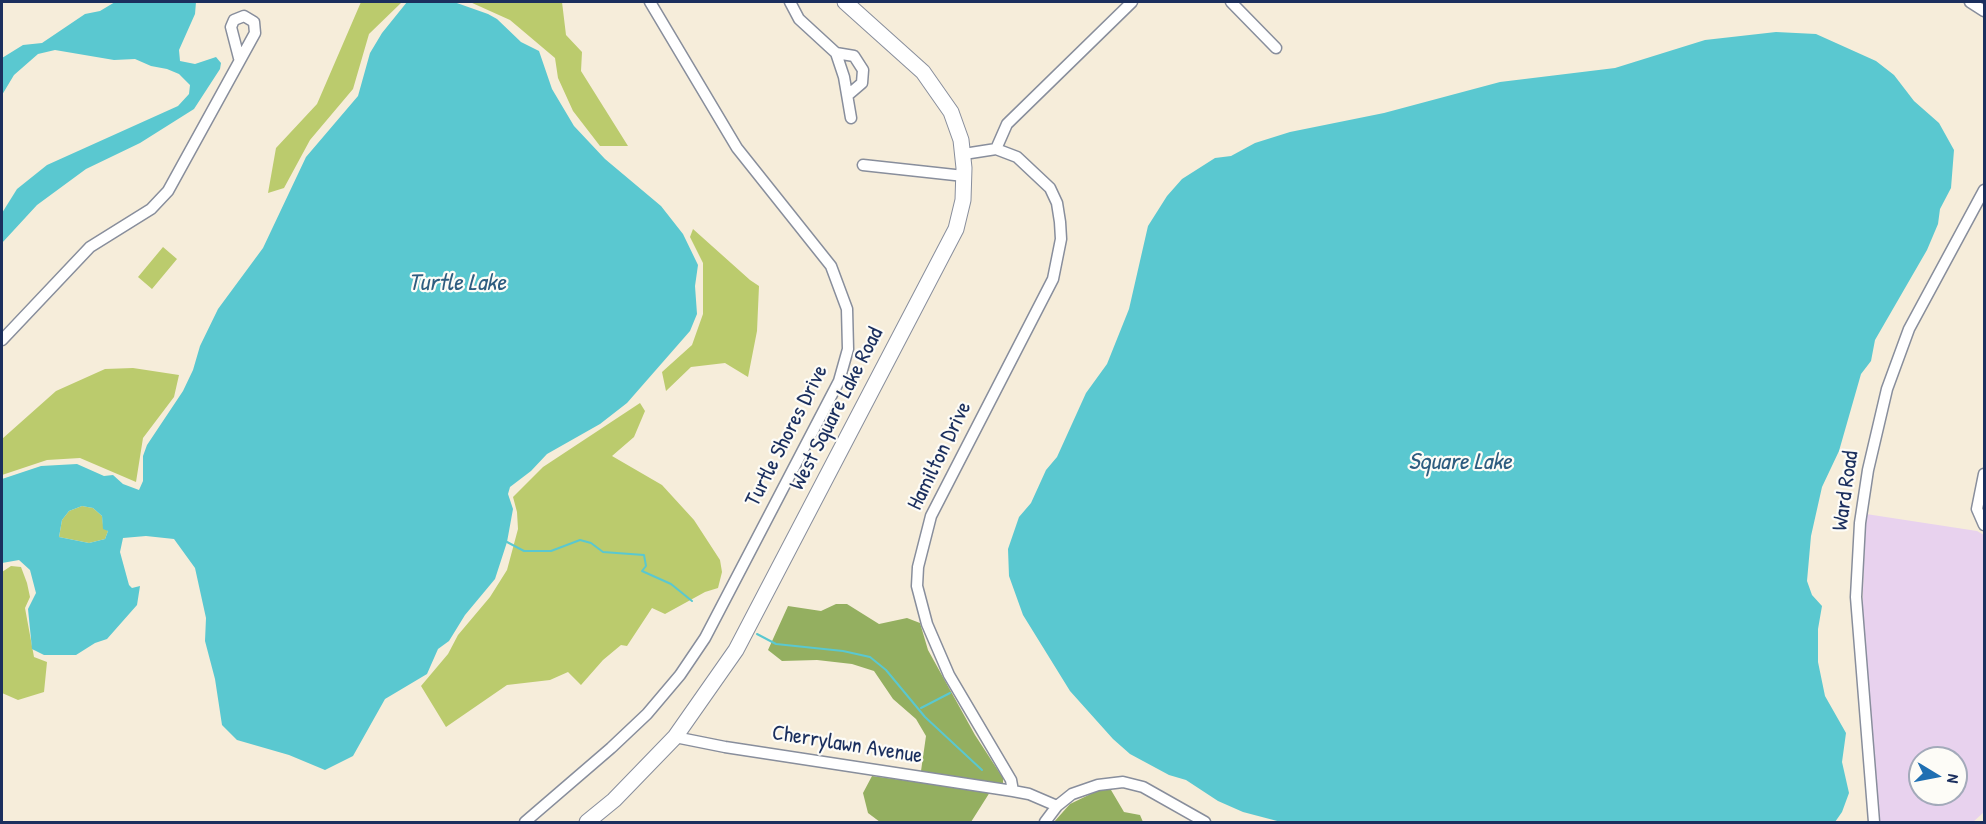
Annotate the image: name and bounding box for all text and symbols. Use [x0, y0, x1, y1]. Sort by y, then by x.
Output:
water label: Turtle Lake [408, 270, 506, 298]
street label: West Square Lake Road [785, 323, 889, 495]
street label: Turtle Shores Drive [740, 361, 834, 511]
street label: Hamilton Drive [902, 397, 978, 515]
water label: Square Lake [1408, 449, 1512, 477]
street label: Ward Road [1827, 449, 1865, 533]
street label: Cherrylawn Avenue [770, 720, 924, 770]
north arrow [1908, 746, 1968, 806]
text: N [1942, 773, 1965, 785]

